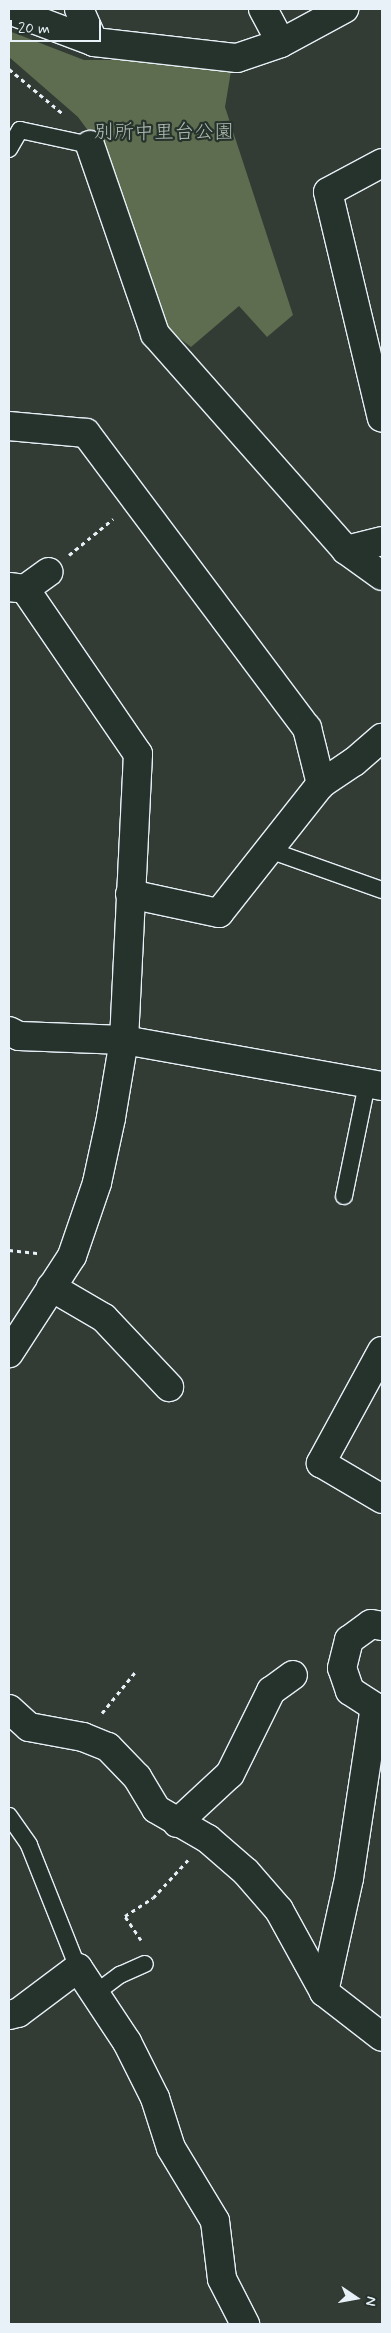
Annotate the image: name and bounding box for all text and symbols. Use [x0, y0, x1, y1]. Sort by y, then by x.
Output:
scale bar [12, 10, 104, 42]
text: 20 m [18, 19, 50, 39]
park label: 別所中里台公園 [94, 120, 234, 144]
north arrow [331, 2273, 381, 2323]
text: N [361, 2295, 380, 2308]

